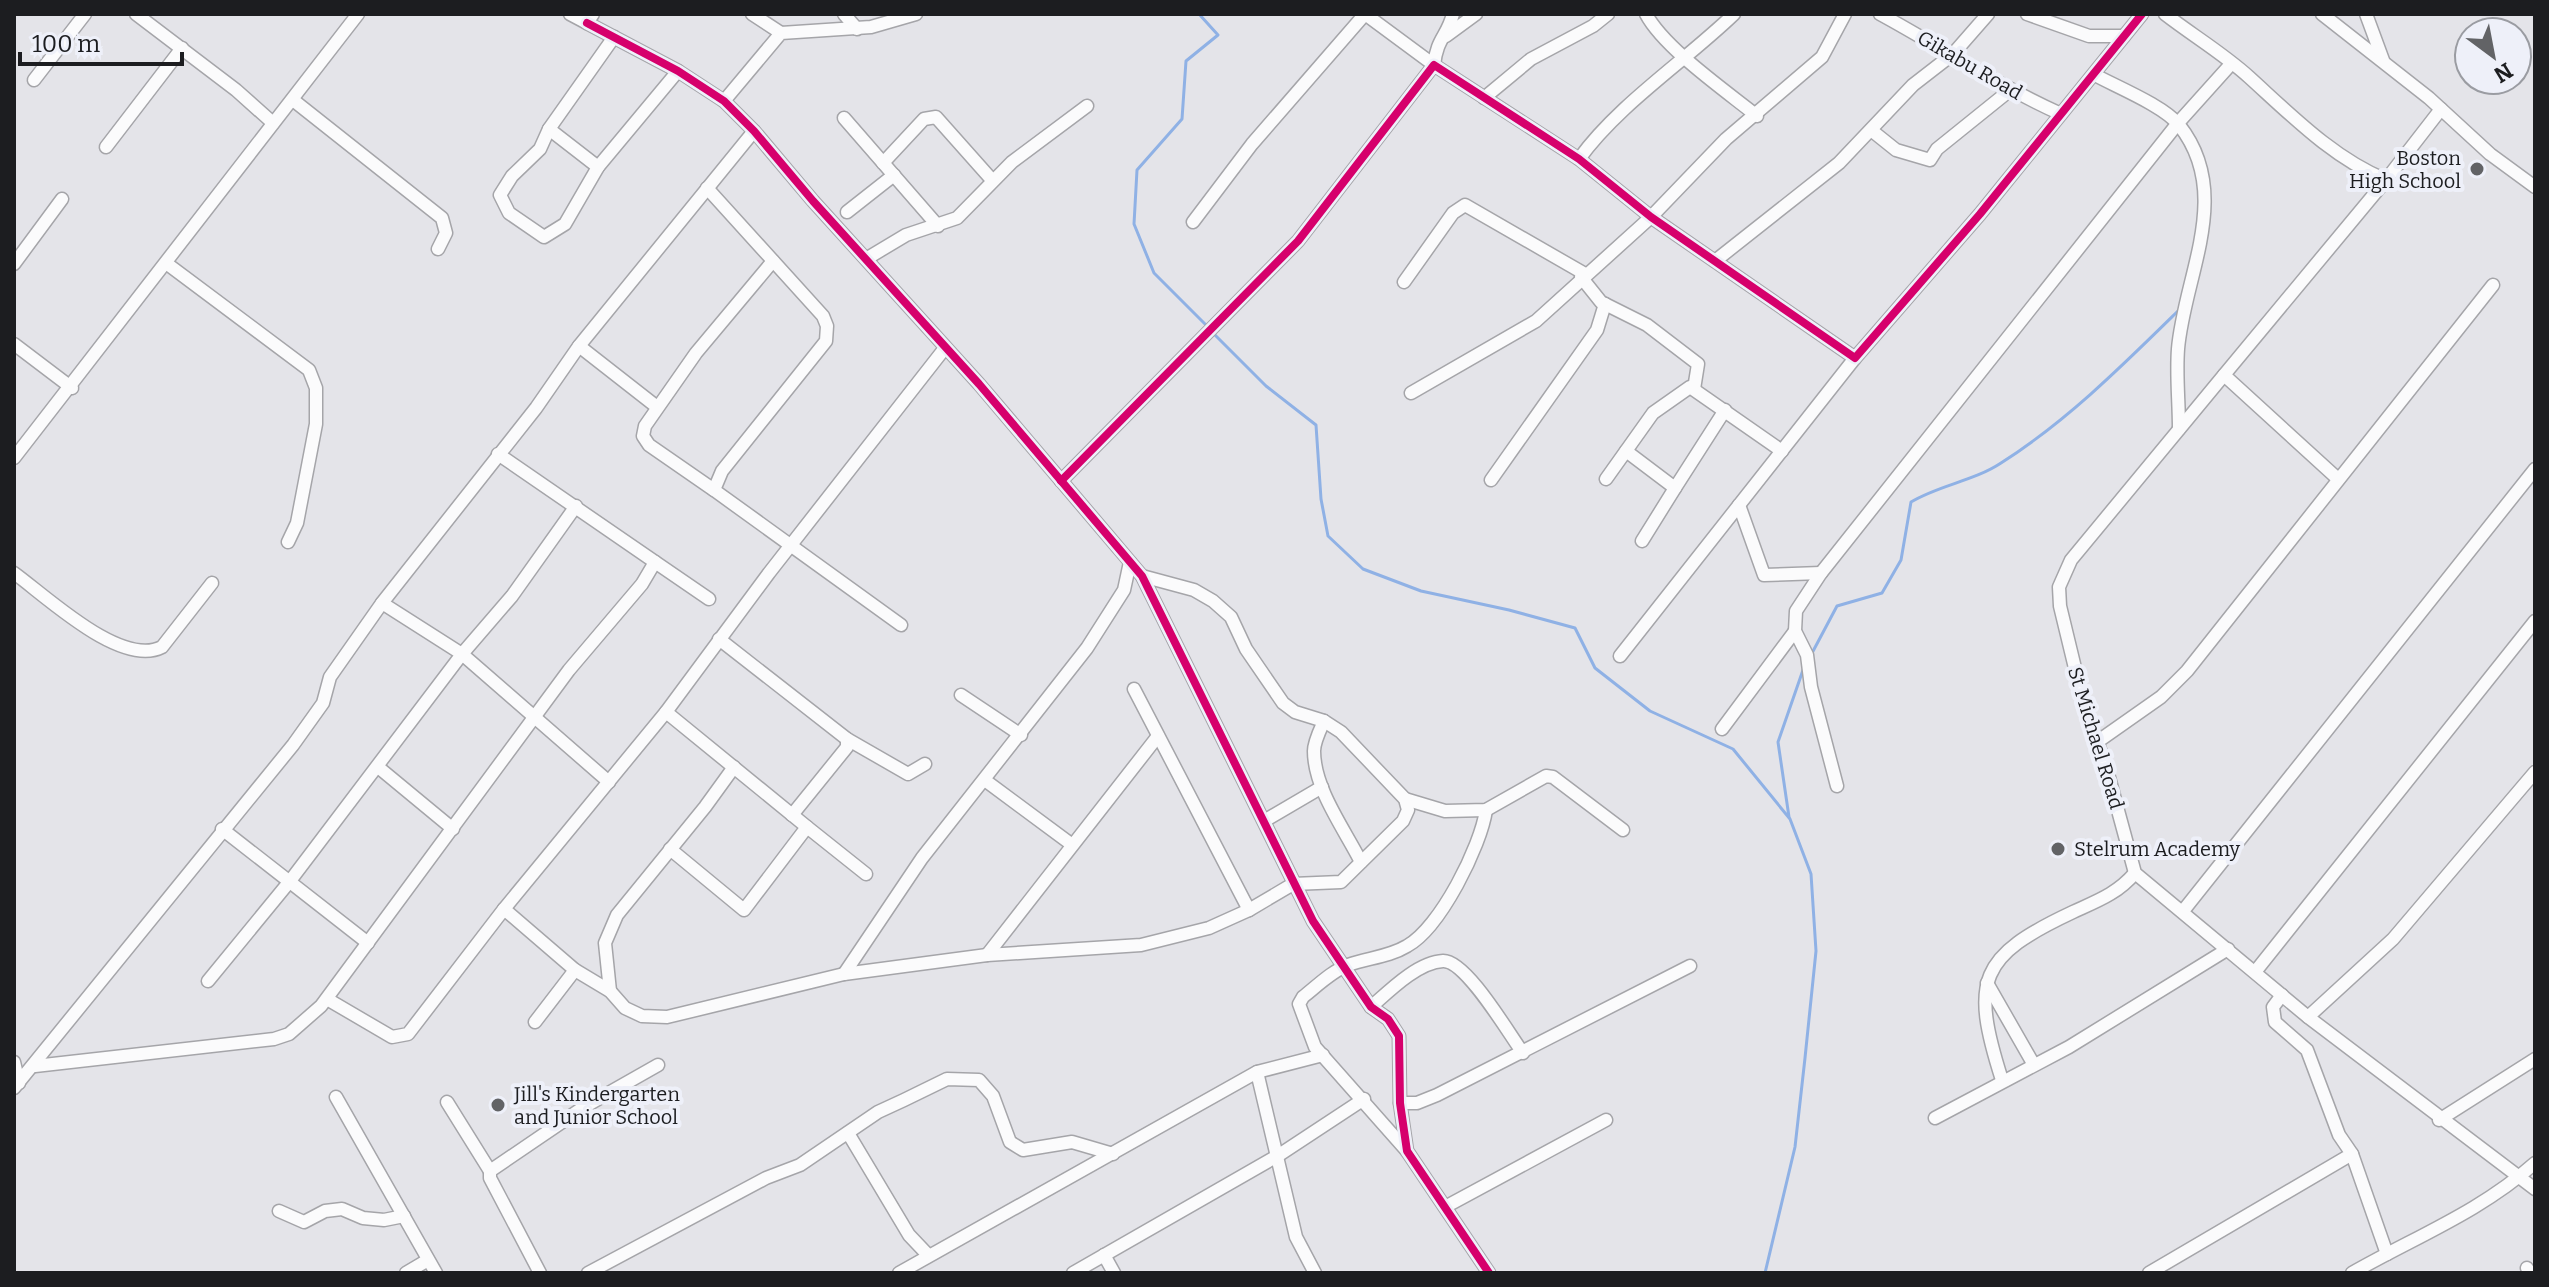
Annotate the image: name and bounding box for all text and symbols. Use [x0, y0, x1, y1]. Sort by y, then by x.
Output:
scale bar [20, 16, 182, 66]
north arrow [2453, 16, 2533, 96]
street label: Gikabu Road [1913, 25, 2027, 105]
text: 100 m [32, 30, 100, 58]
text: N [2489, 57, 2518, 88]
place label: Boston High School [2349, 146, 2461, 193]
marker: Boston High School [2468, 160, 2486, 178]
street label: St Michael Road [2063, 664, 2129, 812]
place label: Stelrum Academy [2074, 837, 2241, 861]
marker: Stelrum Academy [2049, 840, 2067, 858]
place label: Jill's Kindergarten and Junior School [513, 1082, 680, 1129]
marker: Jill's Kindergarten and Junior School [489, 1096, 507, 1114]

